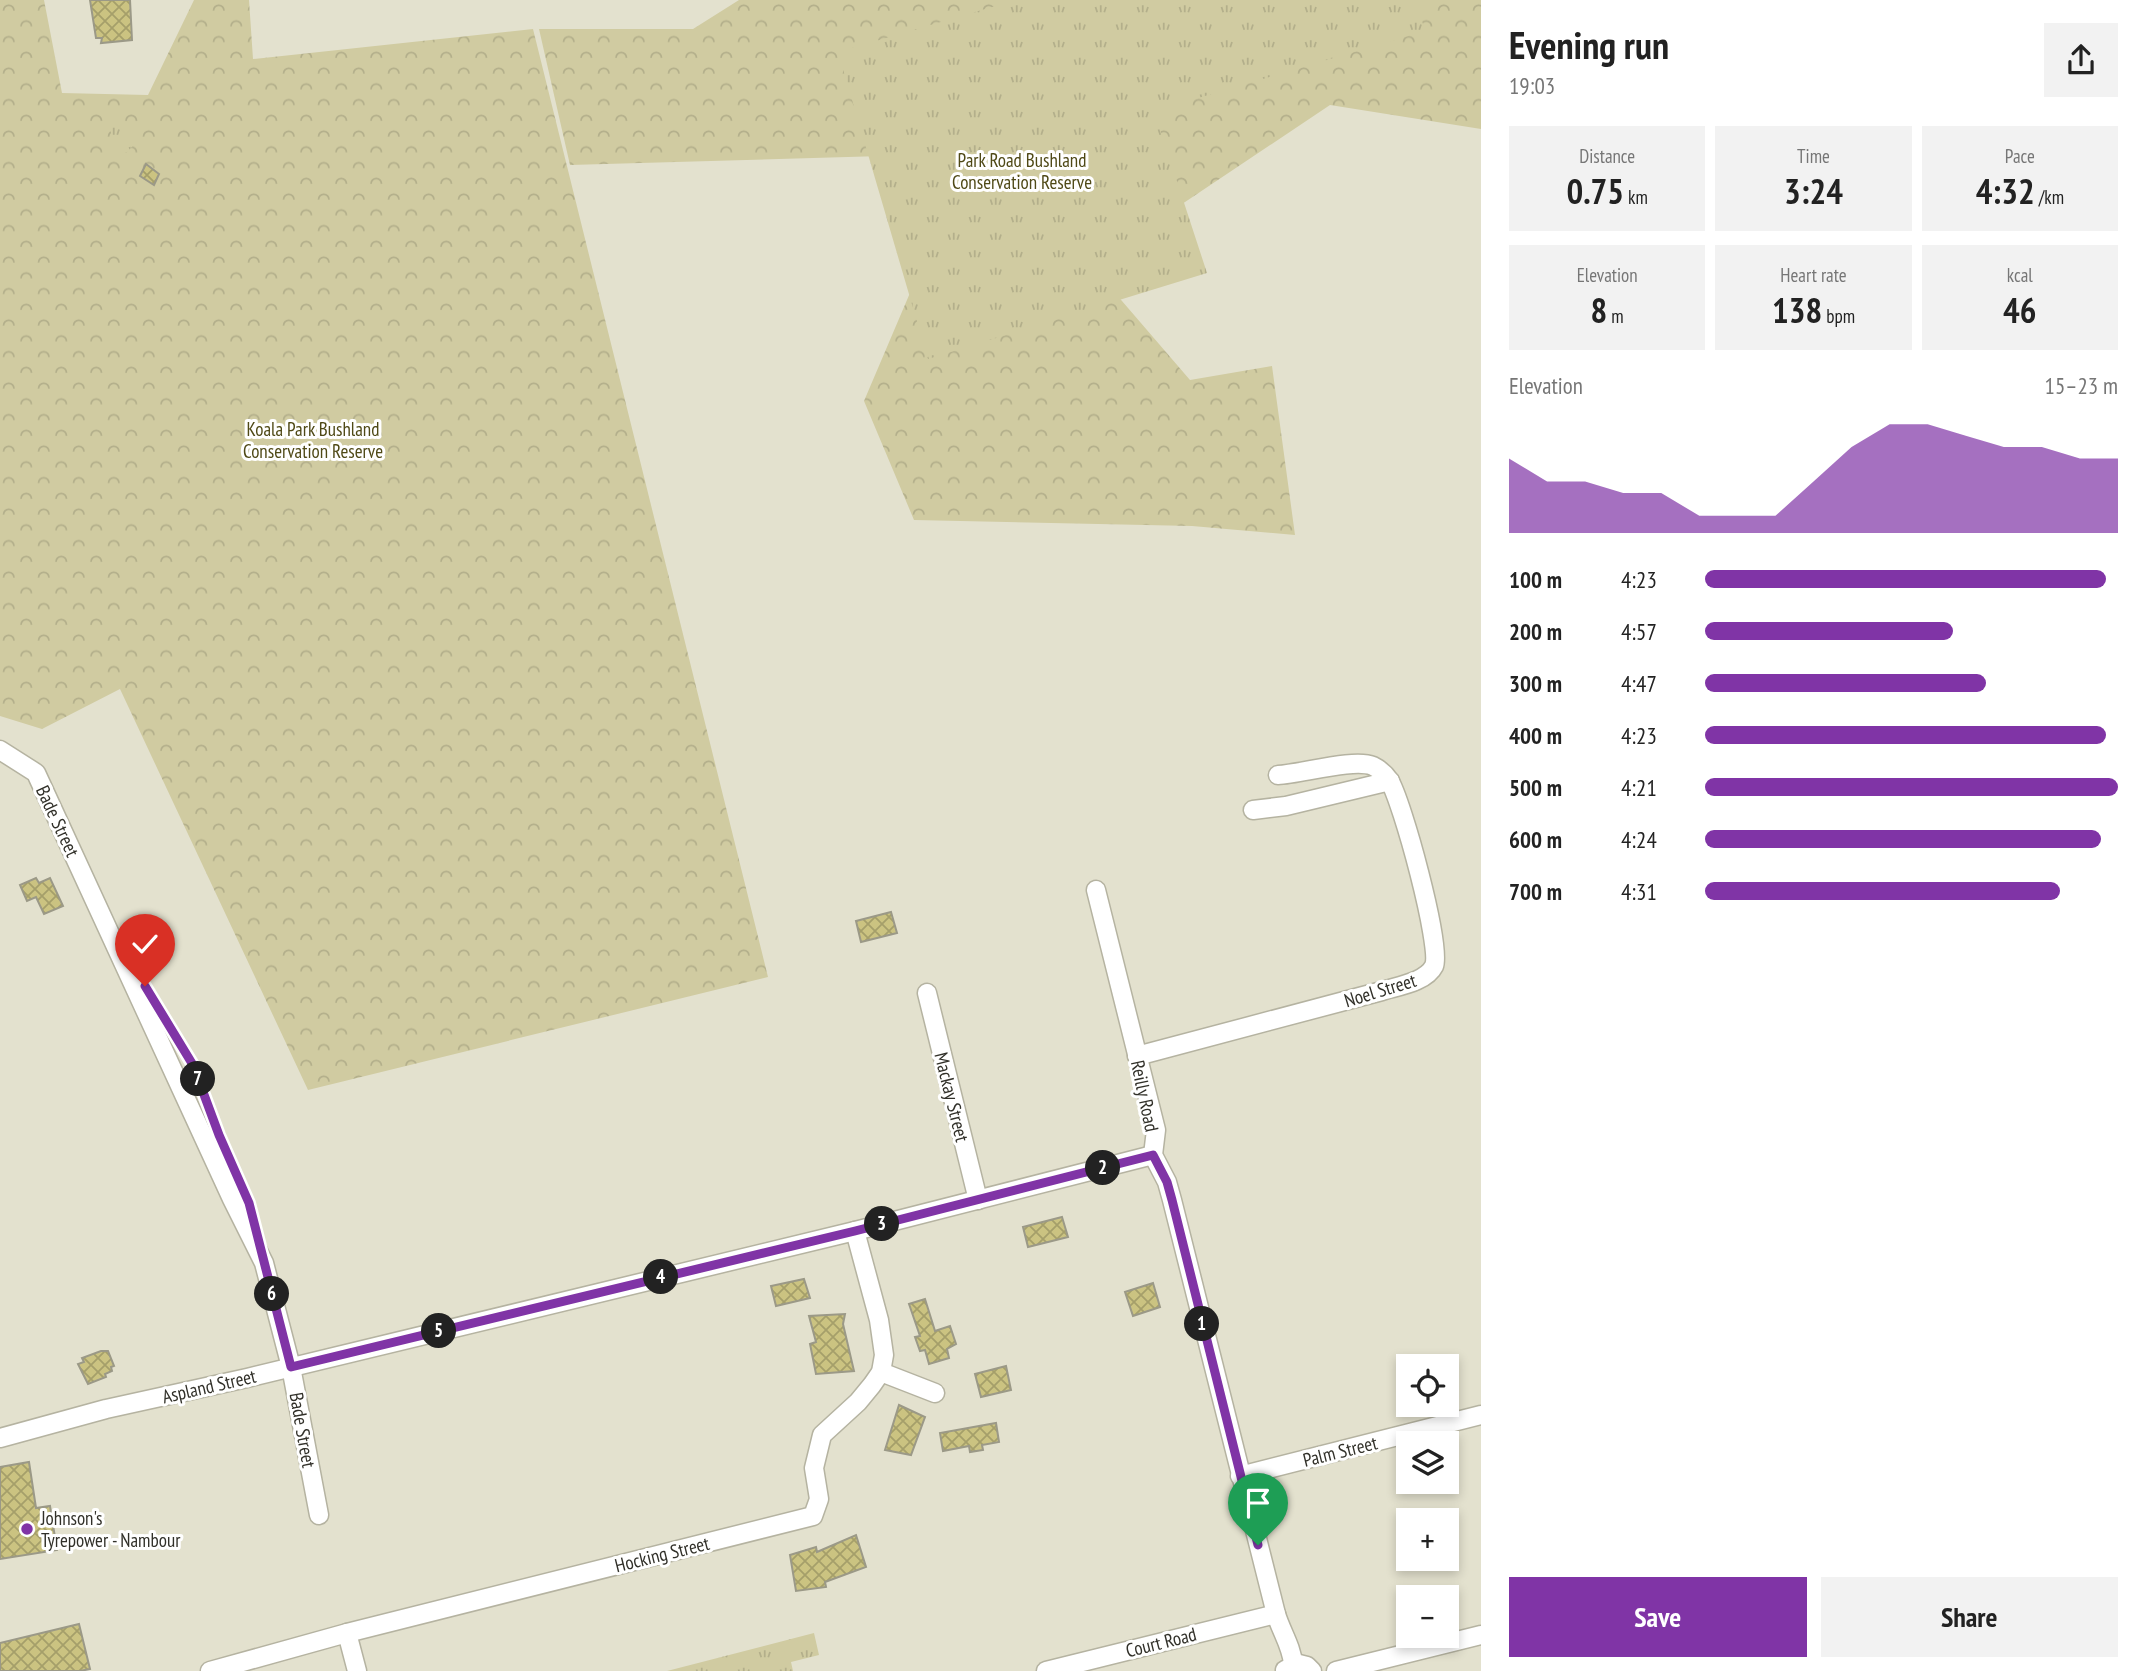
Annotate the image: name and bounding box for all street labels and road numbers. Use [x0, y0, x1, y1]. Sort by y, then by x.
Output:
street label: Bade Street [31, 781, 85, 861]
street label: Noel Street [1341, 967, 1420, 1012]
street label: Mackay Street [929, 1050, 975, 1145]
street label: Reilly Road [1126, 1058, 1164, 1134]
street label: Aspland Street [160, 1363, 259, 1408]
street label: Bade Street [285, 1391, 322, 1470]
street label: Palm Street [1300, 1430, 1380, 1472]
street label: Hocking Street [612, 1530, 712, 1577]
street label: Court Road [1123, 1622, 1199, 1662]

